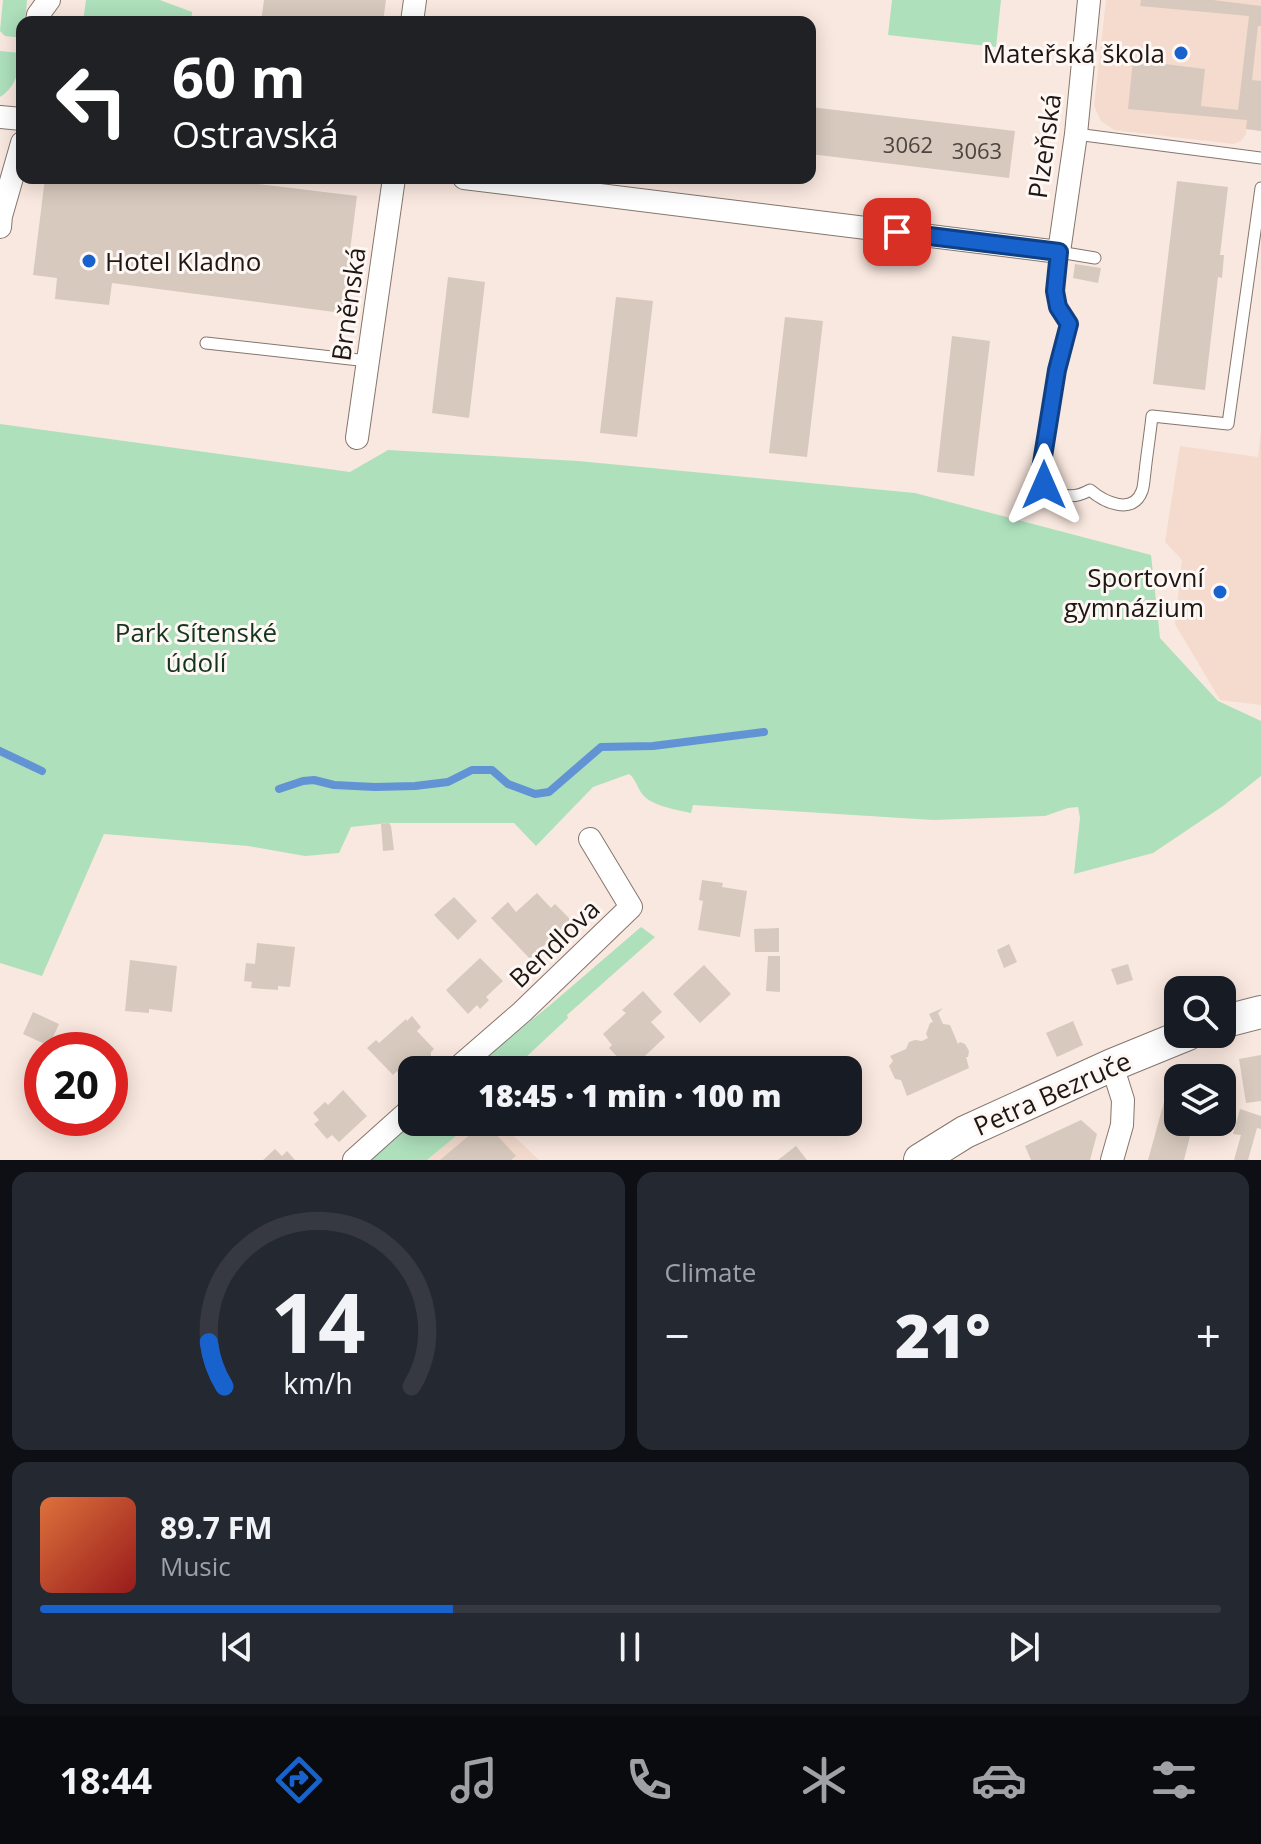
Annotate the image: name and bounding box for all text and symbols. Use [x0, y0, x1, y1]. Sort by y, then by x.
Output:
place label: Mateřská škola [983, 35, 1165, 71]
text: 60 m [172, 38, 306, 114]
marker: Mateřská škola [1172, 44, 1190, 62]
icon: left [40, 48, 144, 152]
street label: Plzeňská [1019, 91, 1069, 201]
text: Ostravská [172, 110, 339, 159]
house number: 3062 [883, 129, 933, 159]
house number: 3063 [952, 135, 1002, 165]
pin [863, 198, 931, 266]
icon: arrive [875, 210, 919, 254]
place label: Hotel Kladno [105, 243, 261, 279]
street label: Brněnská [322, 245, 374, 363]
marker: Hotel Kladno [80, 252, 98, 270]
position arrow [1002, 443, 1086, 527]
place label: Sportovní gymnázium [1064, 559, 1204, 625]
marker: Sportovní gymnázium [1211, 583, 1229, 601]
park label: Park Sítenské údolí [115, 614, 277, 680]
street label: Bendlova [501, 891, 607, 995]
map controls [1164, 976, 1236, 1136]
button: search [1164, 976, 1236, 1048]
speed limit sign: 20 [24, 1032, 128, 1136]
street label: Petra Bezruče [968, 1042, 1136, 1144]
button: layers [1164, 1064, 1236, 1136]
text: 18:45 · 1 min · 100 m [478, 1075, 782, 1116]
text: Climate [665, 1254, 756, 1290]
text: 14 [271, 1264, 366, 1377]
text: 21° [895, 1294, 991, 1376]
text: − [665, 1305, 690, 1365]
text: + [1196, 1305, 1221, 1365]
text: km/h [284, 1363, 353, 1402]
text: 89.7 FM [160, 1507, 273, 1548]
text: Music [160, 1548, 231, 1584]
icon: previous [215, 1625, 259, 1669]
icon: pause [608, 1625, 652, 1669]
icon: next [1002, 1625, 1046, 1669]
icon: directions [271, 1752, 327, 1808]
icon: music [446, 1752, 502, 1808]
icon: phone [621, 1752, 677, 1808]
icon: climate [796, 1752, 852, 1808]
icon: car [971, 1752, 1027, 1808]
icon: filters [1146, 1752, 1202, 1808]
text: 18:44 [59, 1756, 152, 1805]

